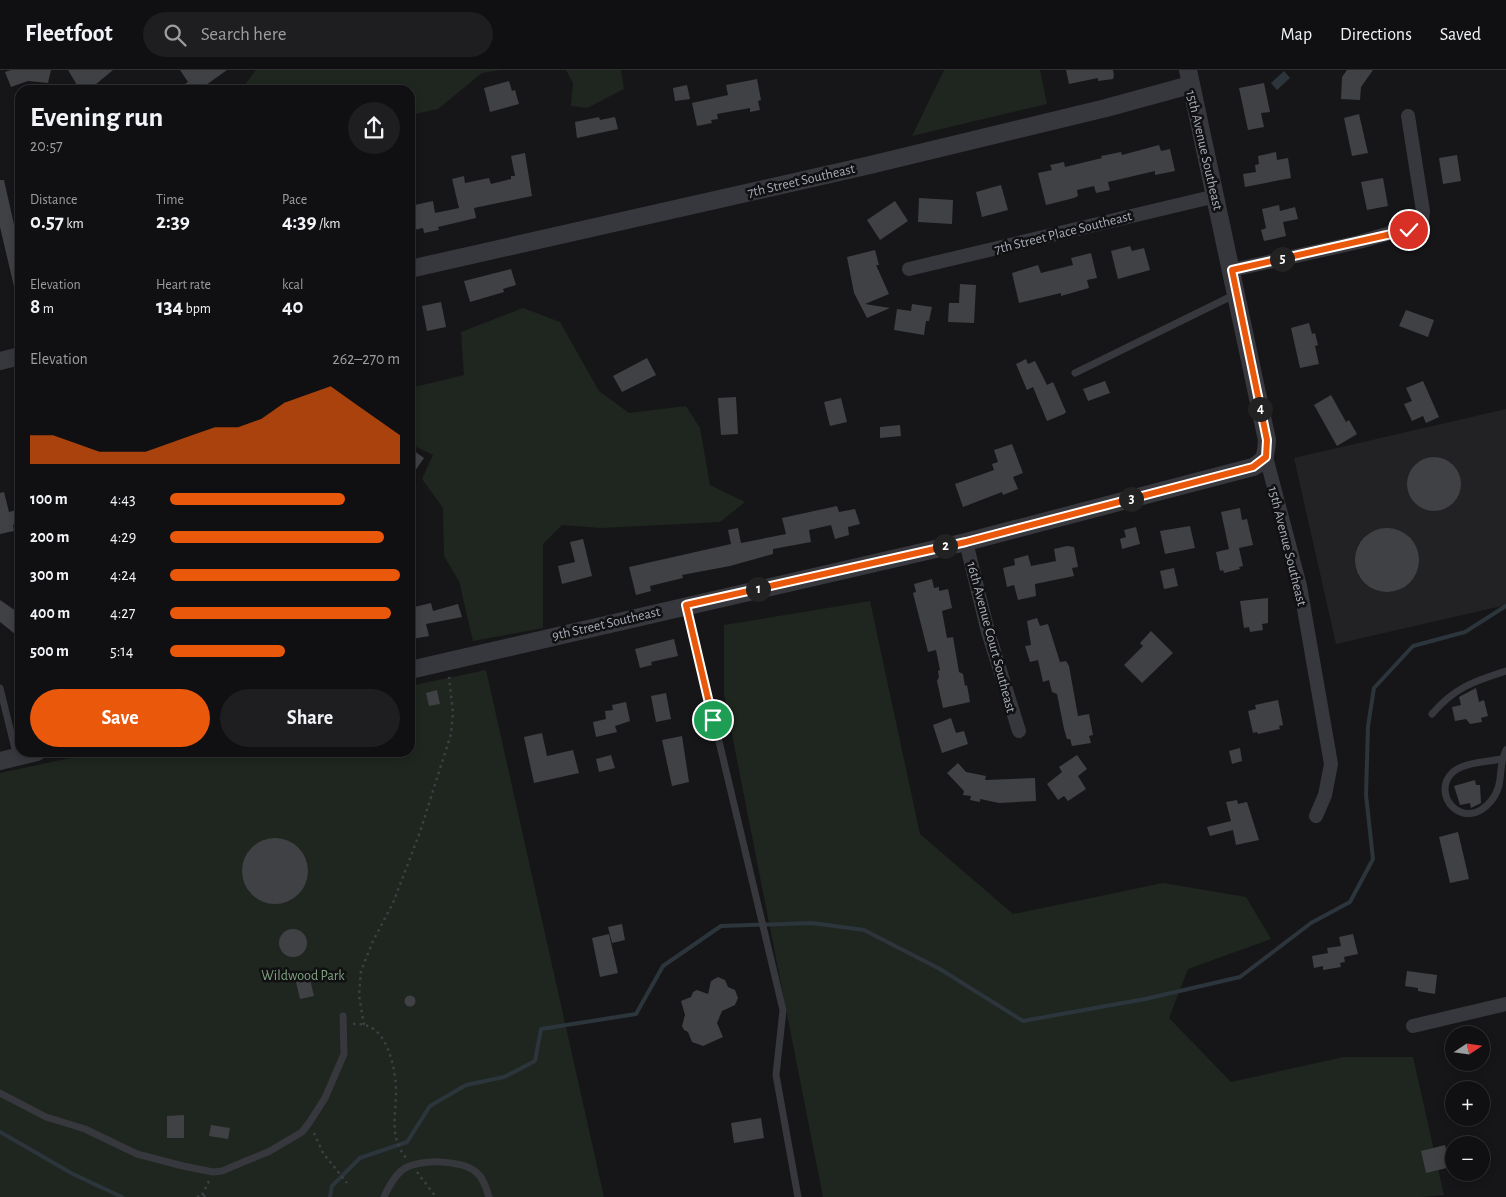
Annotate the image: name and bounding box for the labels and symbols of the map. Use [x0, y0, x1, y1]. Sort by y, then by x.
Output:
street label: 15th Avenue Southeast [1183, 89, 1225, 212]
street label: 7th Street Southeast [746, 162, 857, 200]
street label: 7th Street Place Southeast [993, 209, 1134, 257]
pin [1388, 209, 1430, 251]
pin: 5 [1270, 246, 1294, 272]
pin: 4 [1248, 396, 1272, 422]
street label: 15th Avenue Southeast [1265, 485, 1309, 608]
pin: 3 [1118, 486, 1144, 512]
pin: 2 [932, 534, 958, 558]
street label: 16th Avenue Court Southeast [964, 560, 1018, 715]
pin: 1 [746, 576, 770, 602]
street label: 9th Street Southeast [551, 605, 662, 643]
pin [692, 699, 734, 741]
park label: Wildwood Park [261, 969, 345, 983]
north arrow [1445, 1026, 1490, 1071]

